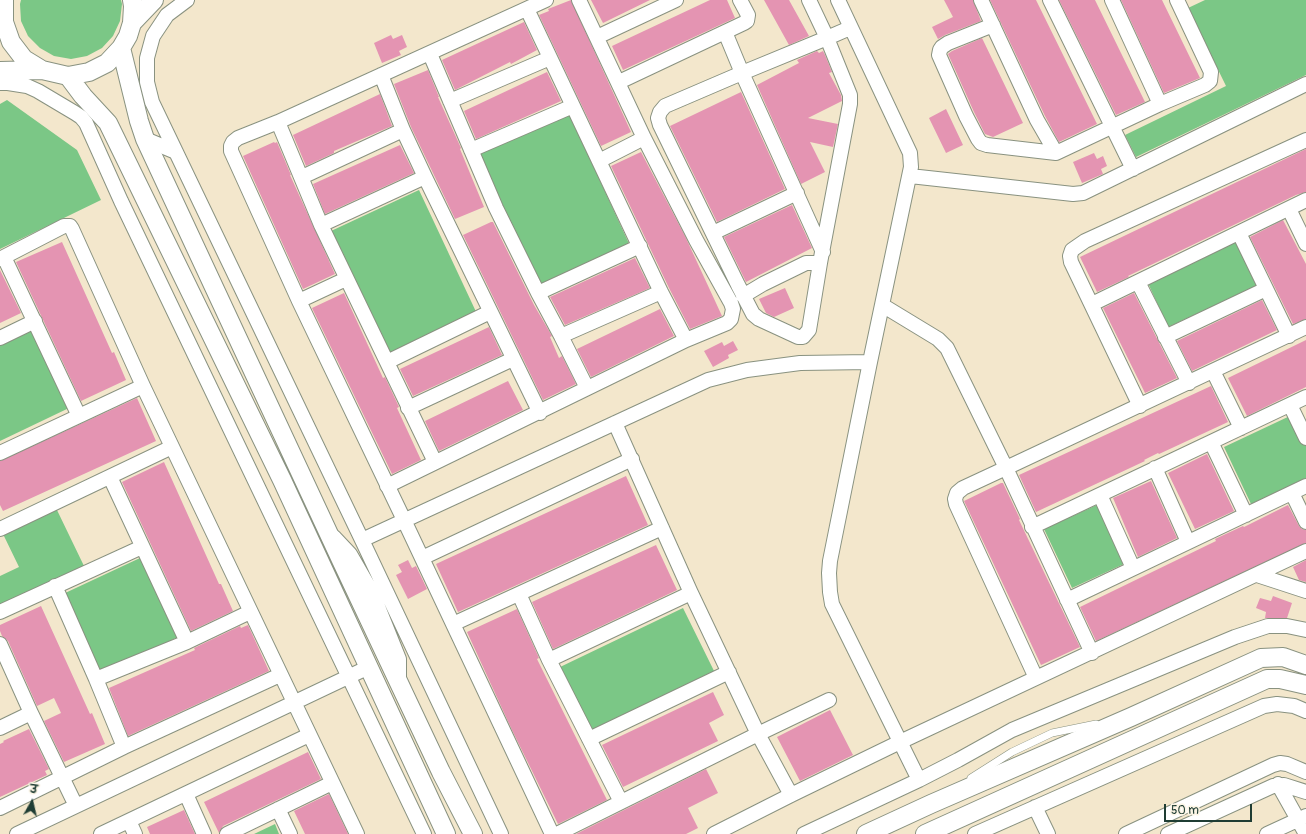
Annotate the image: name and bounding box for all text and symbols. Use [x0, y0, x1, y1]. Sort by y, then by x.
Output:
north arrow [12, 782, 52, 822]
text: उ [29, 783, 38, 797]
scale bar [1166, 796, 1254, 822]
text: 50 m [1171, 803, 1199, 818]

